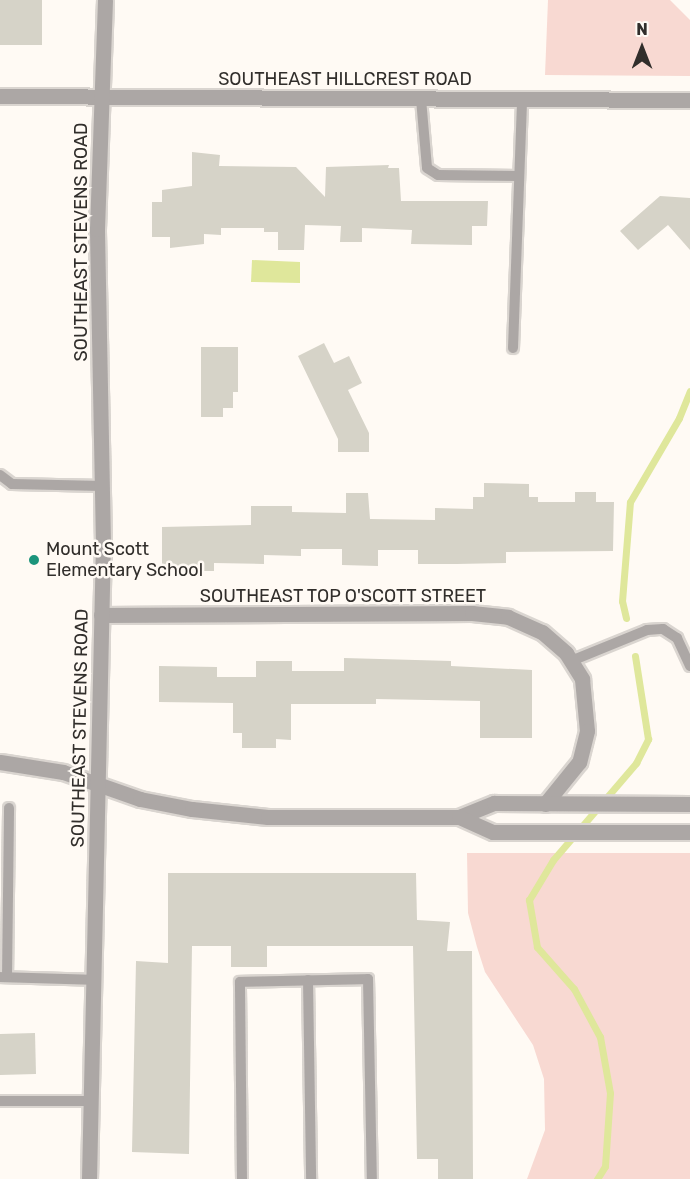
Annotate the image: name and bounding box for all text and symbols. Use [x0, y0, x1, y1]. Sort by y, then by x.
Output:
north arrow [612, 18, 672, 78]
text: N [636, 20, 648, 39]
street label: SOUTHEAST HILLCREST ROAD [218, 68, 472, 90]
street label: SOUTHEAST STEVENS ROAD [70, 122, 92, 362]
place label: Mount Scott Elementary School [46, 539, 204, 582]
marker: Mount Scott Elementary School [27, 553, 41, 567]
street label: SOUTHEAST TOP O'SCOTT STREET [199, 585, 487, 607]
street label: SOUTHEAST STEVENS ROAD [67, 608, 93, 848]

